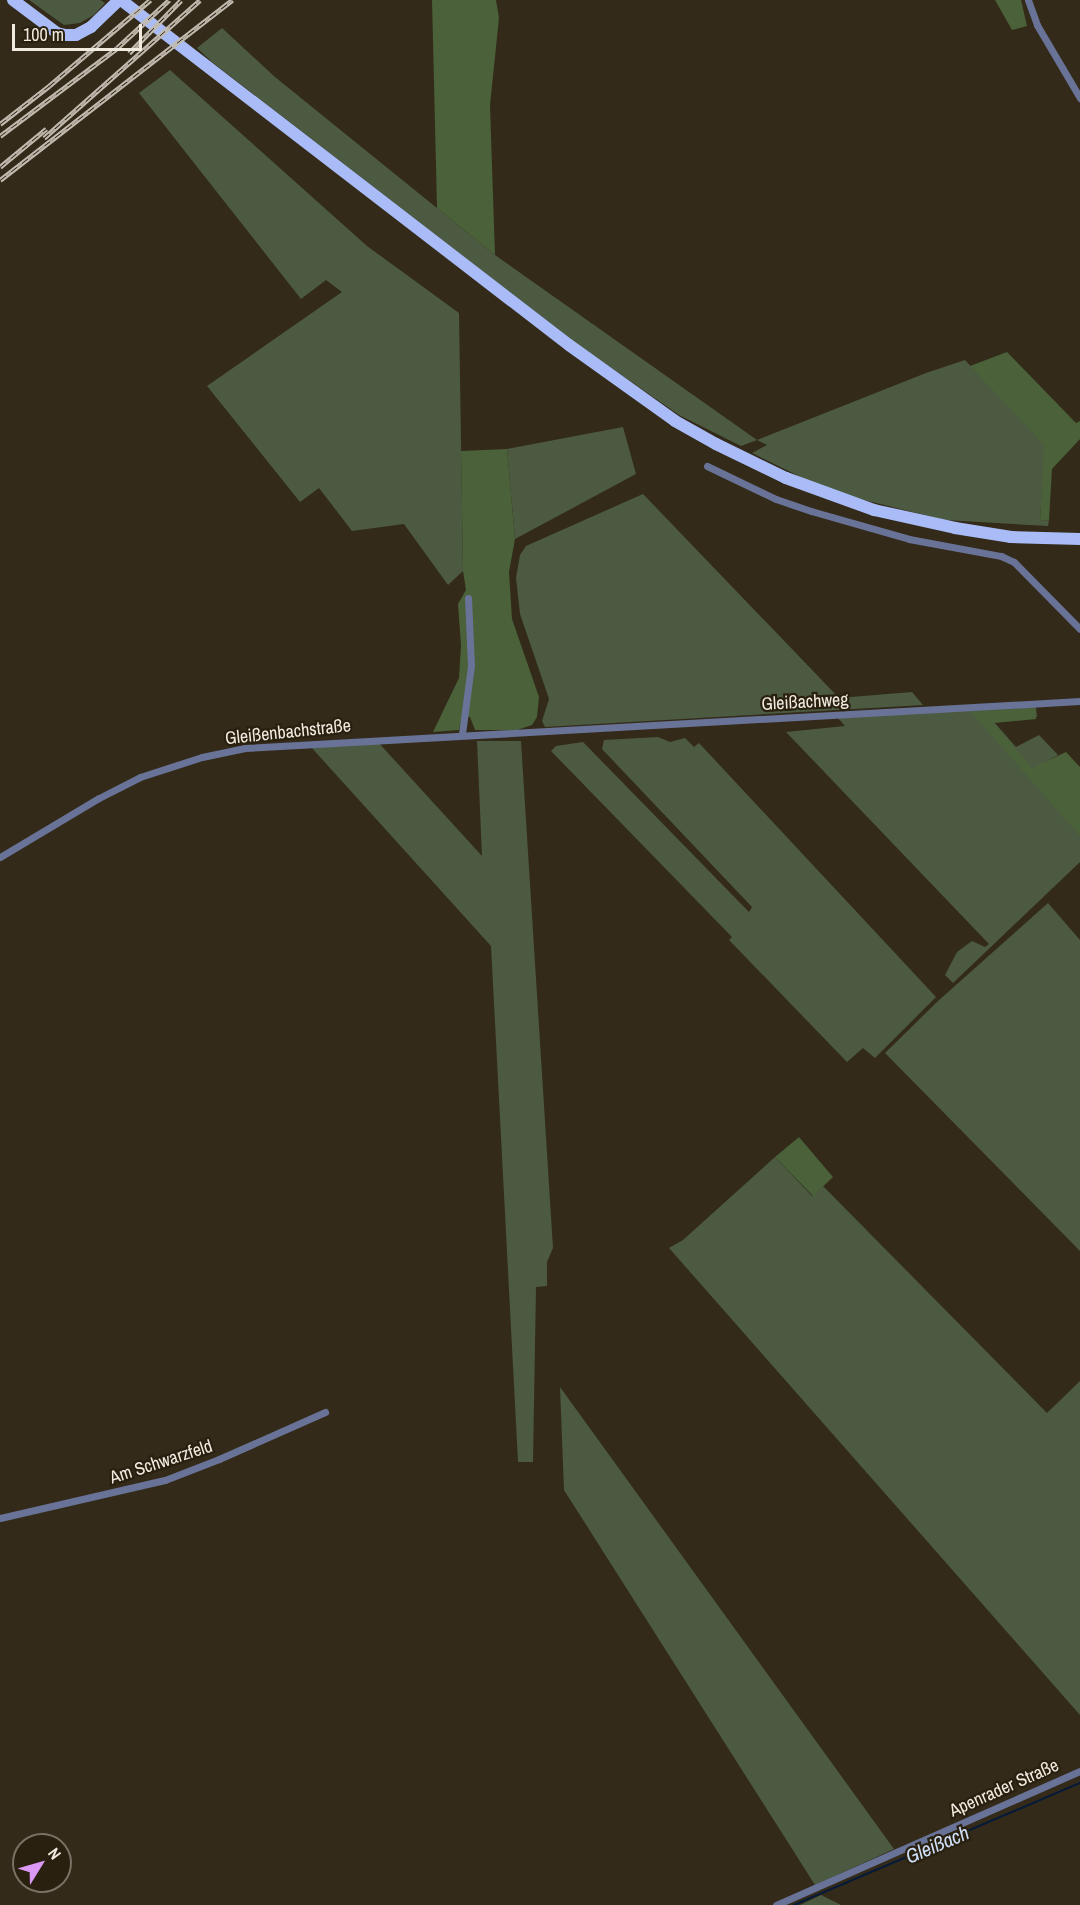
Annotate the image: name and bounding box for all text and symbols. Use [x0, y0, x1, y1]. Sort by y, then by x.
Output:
scale bar [15, 12, 146, 50]
text: 100 m [23, 22, 64, 47]
street label: Gleißachweg [761, 689, 849, 715]
street label: Gleißenbachstraße [224, 715, 352, 749]
street label: Am Schwarzfeld [107, 1435, 215, 1489]
street label: Apenrader Straße [946, 1754, 1062, 1822]
water label: Gleißach [902, 1820, 972, 1868]
north arrow [12, 1833, 72, 1893]
text: N [43, 1843, 66, 1864]

